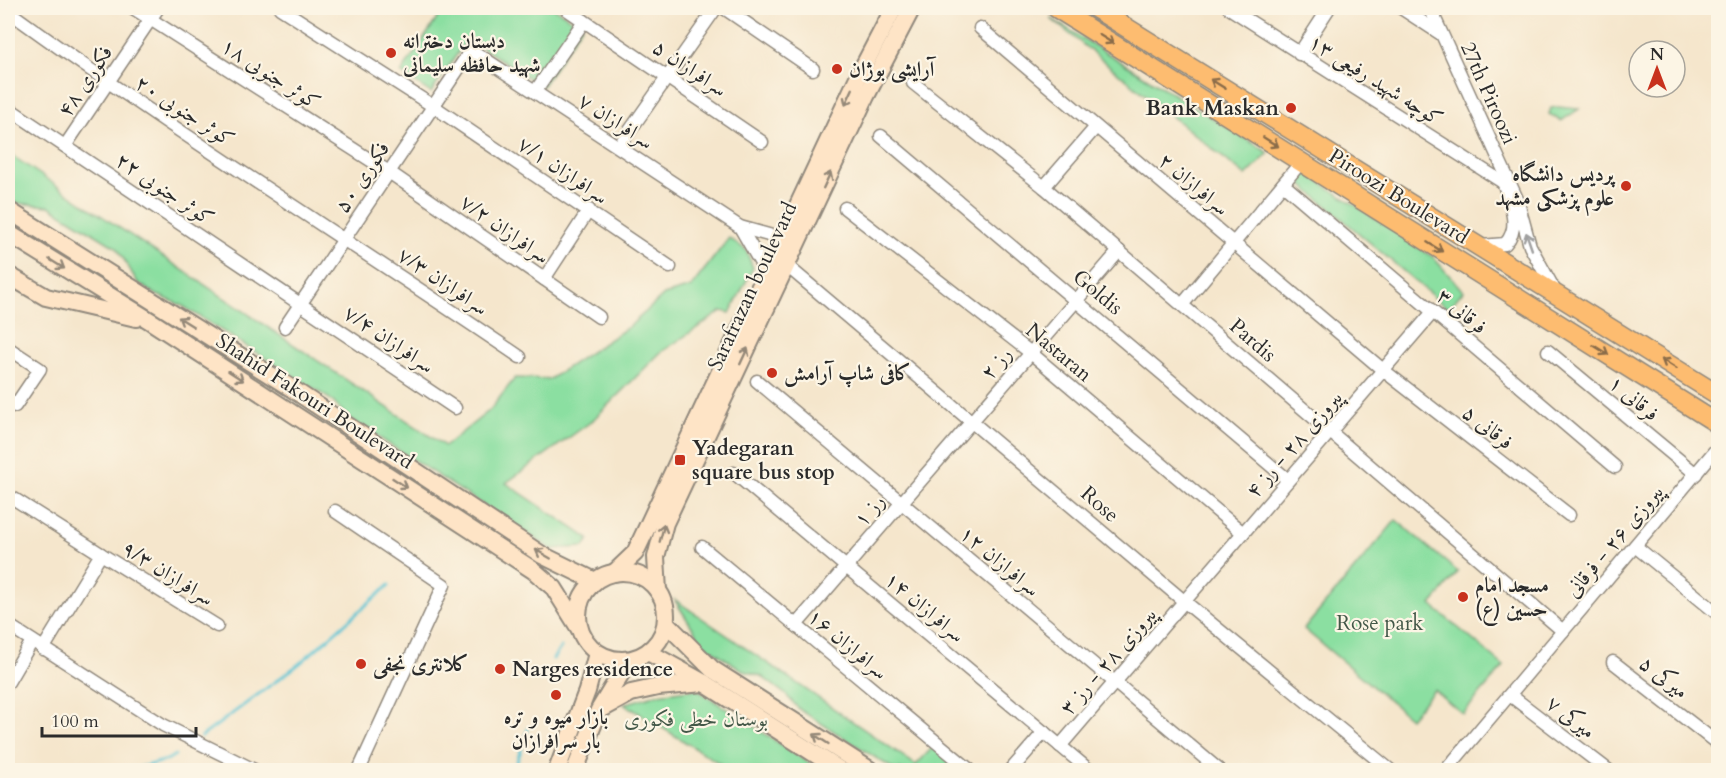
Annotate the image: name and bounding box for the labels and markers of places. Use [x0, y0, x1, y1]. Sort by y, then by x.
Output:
place label: دبستان دخترانه شهید حافظه سلیمانی [402, 27, 541, 80]
marker: دبستان دخترانه شهید حافظه سلیمانی [384, 46, 398, 60]
place label: آرایشی بوژان [849, 55, 937, 84]
marker: آرایشی بوژان [830, 62, 844, 76]
place label: Bank Maskan [1146, 94, 1279, 123]
marker: Bank Maskan [1284, 101, 1298, 115]
place label: پردیس دانشگاه علوم پزشکی مشهد [1495, 160, 1616, 217]
marker: پردیس دانشگاه علوم پزشکی مشهد [1619, 179, 1633, 193]
place label: کافی شاپ آرامش [784, 359, 911, 388]
marker: کافی شاپ آرامش [765, 366, 779, 380]
place label: Yadegaran square bus stop [692, 434, 835, 487]
marker: Yadegaran square bus stop [673, 453, 687, 467]
place label: مسجد امام حسین (ع) [1475, 571, 1549, 626]
marker: مسجد امام حسین (ع) [1456, 590, 1470, 604]
place label: کلانتری نجفی [372, 650, 469, 680]
place label: Narges residence [512, 655, 673, 684]
marker: کلانتری نجفی [354, 657, 368, 671]
marker: Narges residence [493, 662, 507, 676]
marker: بازار میوه و تره بار سرافرازان [549, 688, 563, 702]
place label: بازار میوه و تره بار سرافرازان [504, 703, 608, 756]

